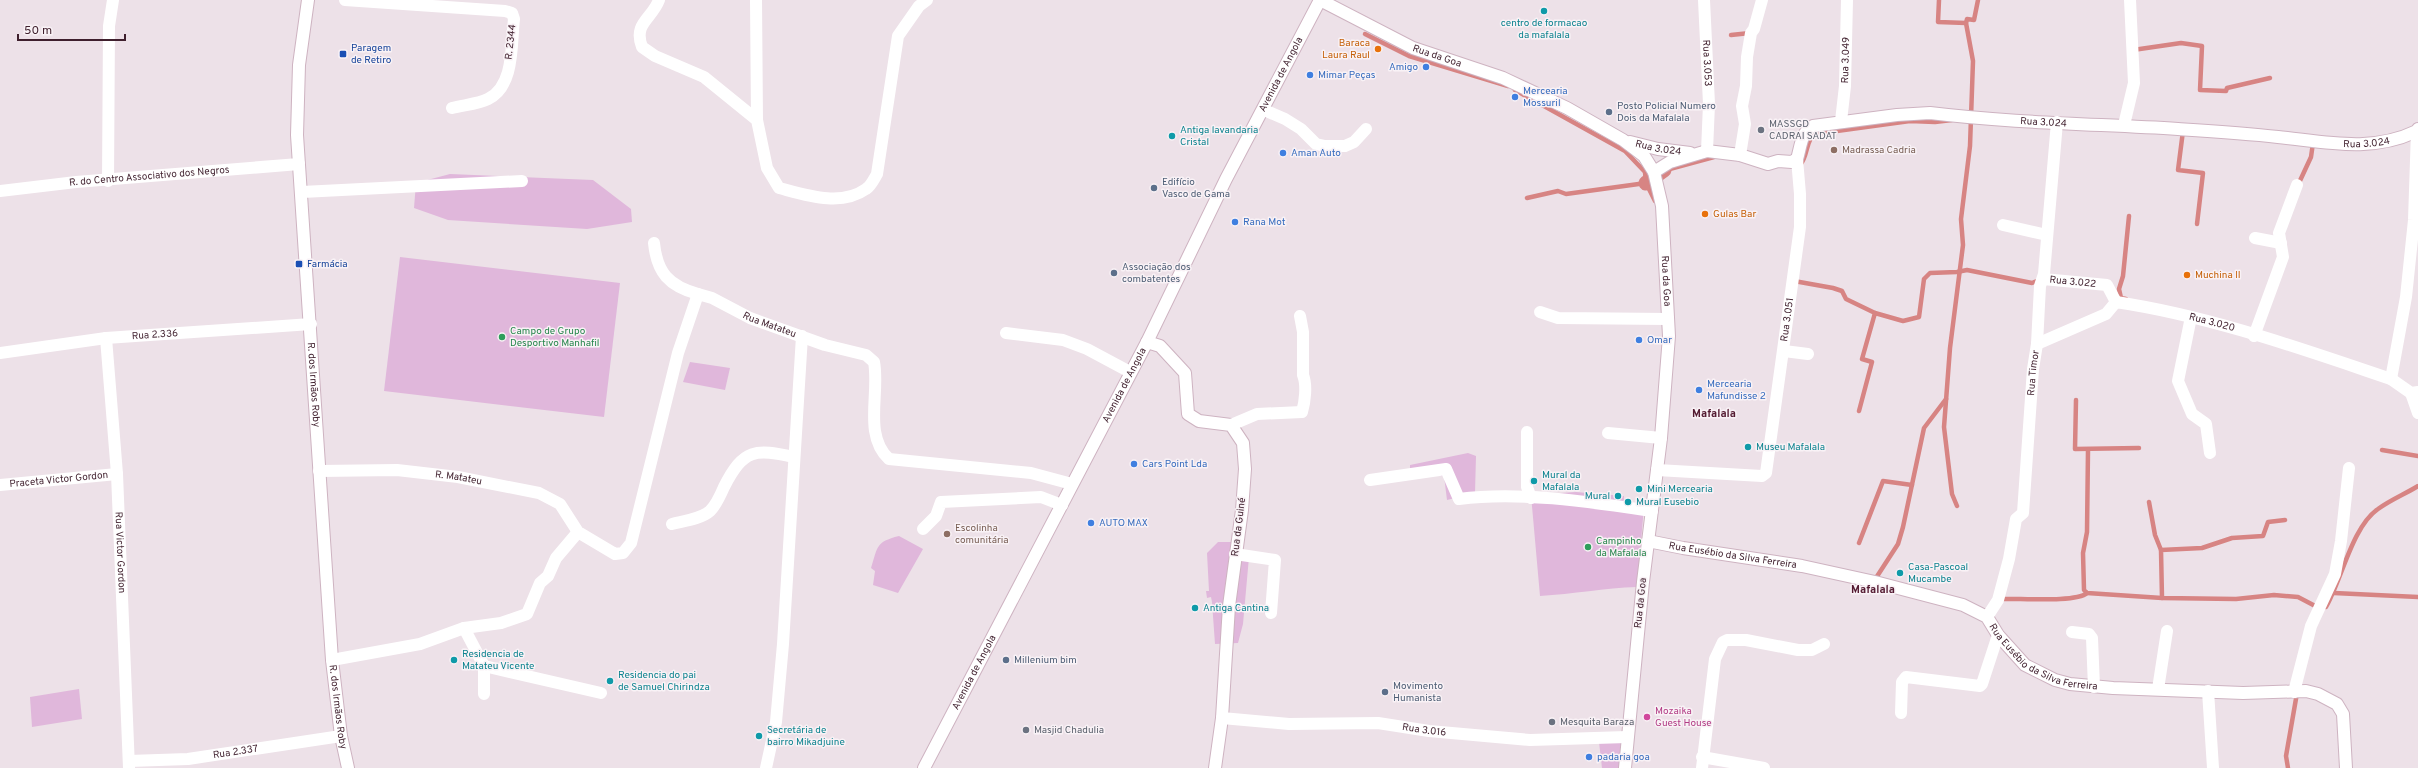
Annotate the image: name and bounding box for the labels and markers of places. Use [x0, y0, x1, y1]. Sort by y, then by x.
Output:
marker: centro de formacao da mafalala [1539, 6, 1549, 16]
place label: centro de formacao da mafalala [1501, 17, 1588, 42]
place label: Baraca Laura Raul [1322, 37, 1370, 62]
place label: Paragem de Retiro [351, 42, 392, 67]
marker: Baraca Laura Raul [1373, 44, 1383, 54]
marker: Paragem de Retiro [338, 49, 348, 59]
place label: Amigo [1389, 61, 1418, 74]
marker: Amigo [1421, 62, 1431, 72]
place label: Mimar Peças [1318, 69, 1376, 82]
marker: Mimar Peças [1305, 70, 1315, 80]
place label: Mercearia Mossuril [1523, 85, 1568, 110]
marker: Mercearia Mossuril [1510, 92, 1520, 102]
place label: Posto Policial Numero Dois da Mafalala [1617, 100, 1716, 125]
marker: Posto Policial Numero Dois da Mafalala [1604, 107, 1614, 117]
place label: MASSGD CADRAI SADAT [1769, 118, 1837, 143]
place label: Antiga lavandaria Cristal [1180, 124, 1258, 149]
marker: MASSGD CADRAI SADAT [1756, 125, 1766, 135]
marker: Antiga lavandaria Cristal [1167, 131, 1177, 141]
place label: Madrassa Cadria [1842, 144, 1916, 157]
marker: Madrassa Cadria [1829, 145, 1839, 155]
place label: Aman Auto [1291, 147, 1341, 160]
marker: Aman Auto [1278, 148, 1288, 158]
place label: Edifício Vasco de Gama [1162, 176, 1230, 201]
marker: Edifício Vasco de Gama [1149, 183, 1159, 193]
place label: Gulas Bar [1713, 208, 1756, 221]
marker: Gulas Bar [1700, 209, 1710, 219]
place label: Rana Mot [1243, 216, 1286, 229]
marker: Rana Mot [1230, 217, 1240, 227]
place label: Farmácia [307, 258, 348, 271]
marker: Farmácia [294, 259, 304, 269]
place label: Associação dos combatentes [1122, 261, 1191, 286]
marker: Associação dos combatentes [1109, 268, 1119, 278]
place label: Muchina II [2195, 269, 2241, 282]
marker: Muchina II [2182, 270, 2192, 280]
place label: Campo de Grupo Desportivo Manhafil [510, 325, 599, 350]
marker: Campo de Grupo Desportivo Manhafil [497, 332, 507, 342]
place label: Omar [1647, 334, 1672, 347]
marker: Omar [1634, 335, 1644, 345]
place label: Mercearia Mafundisse 2 [1707, 378, 1766, 403]
marker: Mercearia Mafundisse 2 [1694, 385, 1704, 395]
place label: Museu Mafalala [1756, 441, 1825, 454]
marker: Museu Mafalala [1743, 442, 1753, 452]
place label: Cars Point Lda [1142, 458, 1207, 471]
marker: Cars Point Lda [1129, 459, 1139, 469]
place label: Mural da Mafalala [1542, 469, 1581, 494]
marker: Mural da Mafalala [1529, 476, 1539, 486]
place label: Mini Mercearia [1647, 483, 1713, 496]
marker: Mini Mercearia [1634, 484, 1644, 494]
place label: Mural [1585, 490, 1610, 503]
marker: Mural [1613, 491, 1623, 501]
place label: Mural Eusebio [1636, 496, 1699, 509]
marker: Mural Eusebio [1623, 497, 1633, 507]
place label: AUTO MAX [1099, 517, 1148, 530]
marker: AUTO MAX [1086, 518, 1096, 528]
place label: Escolinha comunitária [955, 522, 1009, 547]
marker: Escolinha comunitária [942, 529, 952, 539]
place label: Campinho da Mafalala [1596, 535, 1647, 560]
marker: Campinho da Mafalala [1583, 542, 1593, 552]
place label: Casa-Pascoal Mucambe [1908, 561, 1968, 586]
marker: Casa-Pascoal Mucambe [1895, 568, 1905, 578]
place label: Antiga Cantina [1203, 602, 1269, 615]
marker: Antiga Cantina [1190, 603, 1200, 613]
place label: Residencia de Matateu Vicente [462, 648, 534, 673]
place label: Millenium bim [1014, 654, 1077, 667]
marker: Residencia de Matateu Vicente [449, 655, 459, 665]
marker: Millenium bim [1001, 655, 1011, 665]
place label: Residencia do pai de Samuel Chirindza [618, 669, 710, 694]
marker: Residencia do pai de Samuel Chirindza [605, 676, 615, 686]
place label: Movimento Humanista [1393, 680, 1444, 705]
marker: Movimento Humanista [1380, 687, 1390, 697]
place label: Mozaika Guest House [1655, 705, 1712, 730]
marker: Mozaika Guest House [1642, 712, 1652, 722]
place label: Mesquita Baraza [1560, 716, 1634, 729]
marker: Mesquita Baraza [1547, 717, 1557, 727]
place label: Secretária de bairro Mikadjuine [767, 724, 845, 749]
place label: Masjid Chadulia [1034, 724, 1104, 737]
marker: Masjid Chadulia [1021, 725, 1031, 735]
marker: Secretária de bairro Mikadjuine [754, 731, 764, 741]
place label: padaria goa [1597, 751, 1650, 764]
marker: padaria goa [1584, 752, 1594, 762]

